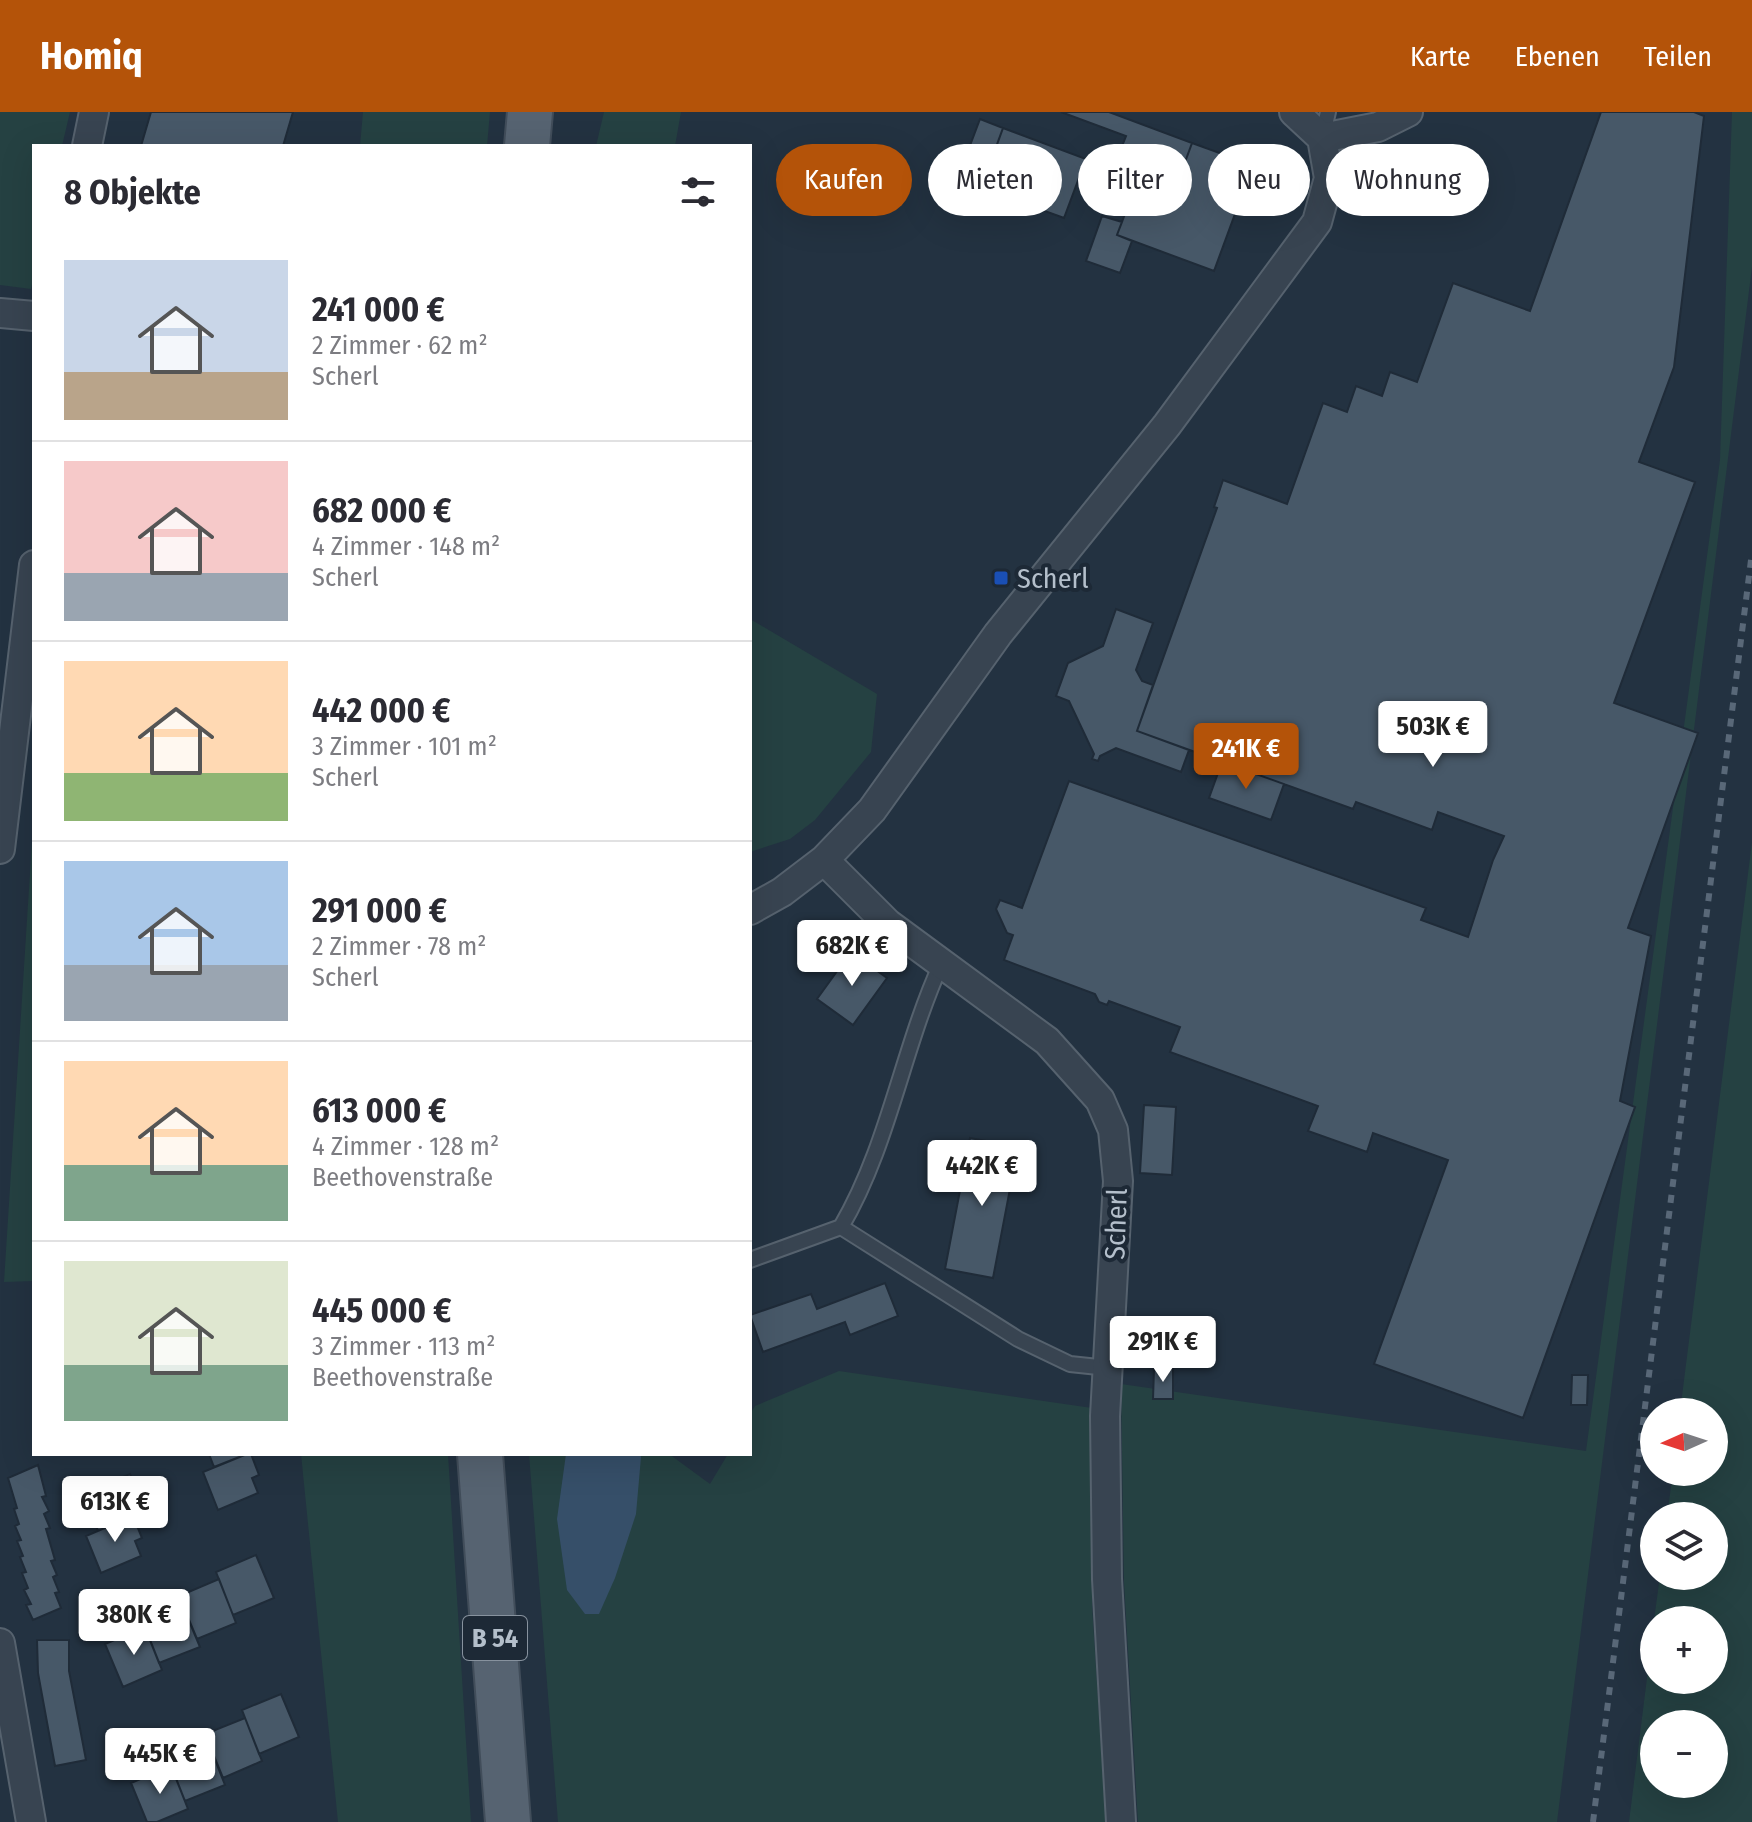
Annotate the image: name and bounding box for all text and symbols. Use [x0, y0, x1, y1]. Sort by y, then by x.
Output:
text: Homiq [40, 33, 143, 79]
text: Karte [1410, 40, 1471, 73]
text: Ebenen [1515, 40, 1600, 73]
text: Teilen [1644, 40, 1712, 73]
chip: Kaufen [776, 144, 912, 216]
chip: Mieten [928, 144, 1062, 216]
chip: Filter [1078, 144, 1192, 216]
chip: Neu [1208, 144, 1310, 216]
chip: Wohnung [1326, 144, 1489, 216]
icon: filters [676, 170, 720, 214]
text: 8 Objekte [64, 172, 201, 213]
text: 241 000 € [312, 289, 445, 330]
icon: home [128, 292, 224, 388]
text: 2 Zimmer · 62 m² [312, 330, 488, 361]
text: Scherl [312, 361, 379, 392]
text: 682 000 € [312, 490, 451, 531]
icon: home [128, 493, 224, 589]
text: 4 Zimmer · 148 m² [312, 531, 500, 562]
text: Scherl [312, 562, 379, 593]
place label: Scherl [1017, 562, 1089, 595]
marker: Scherl [992, 569, 1010, 587]
text: 442 000 € [312, 690, 450, 731]
icon: home [128, 693, 224, 789]
pin: 503K € [1368, 701, 1498, 769]
text: 503K € [1396, 711, 1470, 742]
pin: 241K € [1181, 723, 1311, 791]
text: 3 Zimmer · 101 m² [312, 731, 497, 762]
text: 241K € [1212, 733, 1280, 764]
text: Scherl [312, 762, 379, 793]
text: 291 000 € [312, 890, 447, 931]
icon: home [128, 893, 224, 989]
pin: 682K € [787, 920, 917, 988]
text: 682K € [815, 930, 889, 961]
text: 2 Zimmer · 78 m² [312, 931, 486, 962]
text: Scherl [312, 962, 379, 993]
text: 613 000 € [312, 1090, 447, 1131]
icon: home [128, 1093, 224, 1189]
text: 4 Zimmer · 128 m² [312, 1131, 499, 1162]
pin: 442K € [917, 1140, 1047, 1208]
text: 442K € [946, 1150, 1018, 1181]
text: Beethovenstraße [312, 1162, 493, 1193]
street label: Scherl [1098, 1188, 1134, 1260]
text: 445 000 € [312, 1290, 451, 1331]
icon: home [128, 1293, 224, 1389]
pin: 291K € [1098, 1316, 1228, 1384]
text: 291K € [1128, 1326, 1198, 1357]
text: 3 Zimmer · 113 m² [312, 1331, 495, 1362]
text: Beethovenstraße [312, 1362, 493, 1393]
north arrow [1640, 1398, 1728, 1486]
map controls [1640, 1398, 1728, 1798]
pin: 613K € [50, 1476, 180, 1544]
text: 613K € [80, 1486, 150, 1517]
button: layers [1640, 1502, 1728, 1590]
pin: 380K € [69, 1589, 199, 1657]
text: 380K € [97, 1599, 171, 1630]
button: + [1640, 1606, 1728, 1694]
road number: B 54 [463, 1616, 527, 1660]
button: − [1640, 1710, 1728, 1798]
pin: 445K € [95, 1728, 225, 1796]
text: 445K € [123, 1738, 197, 1769]

